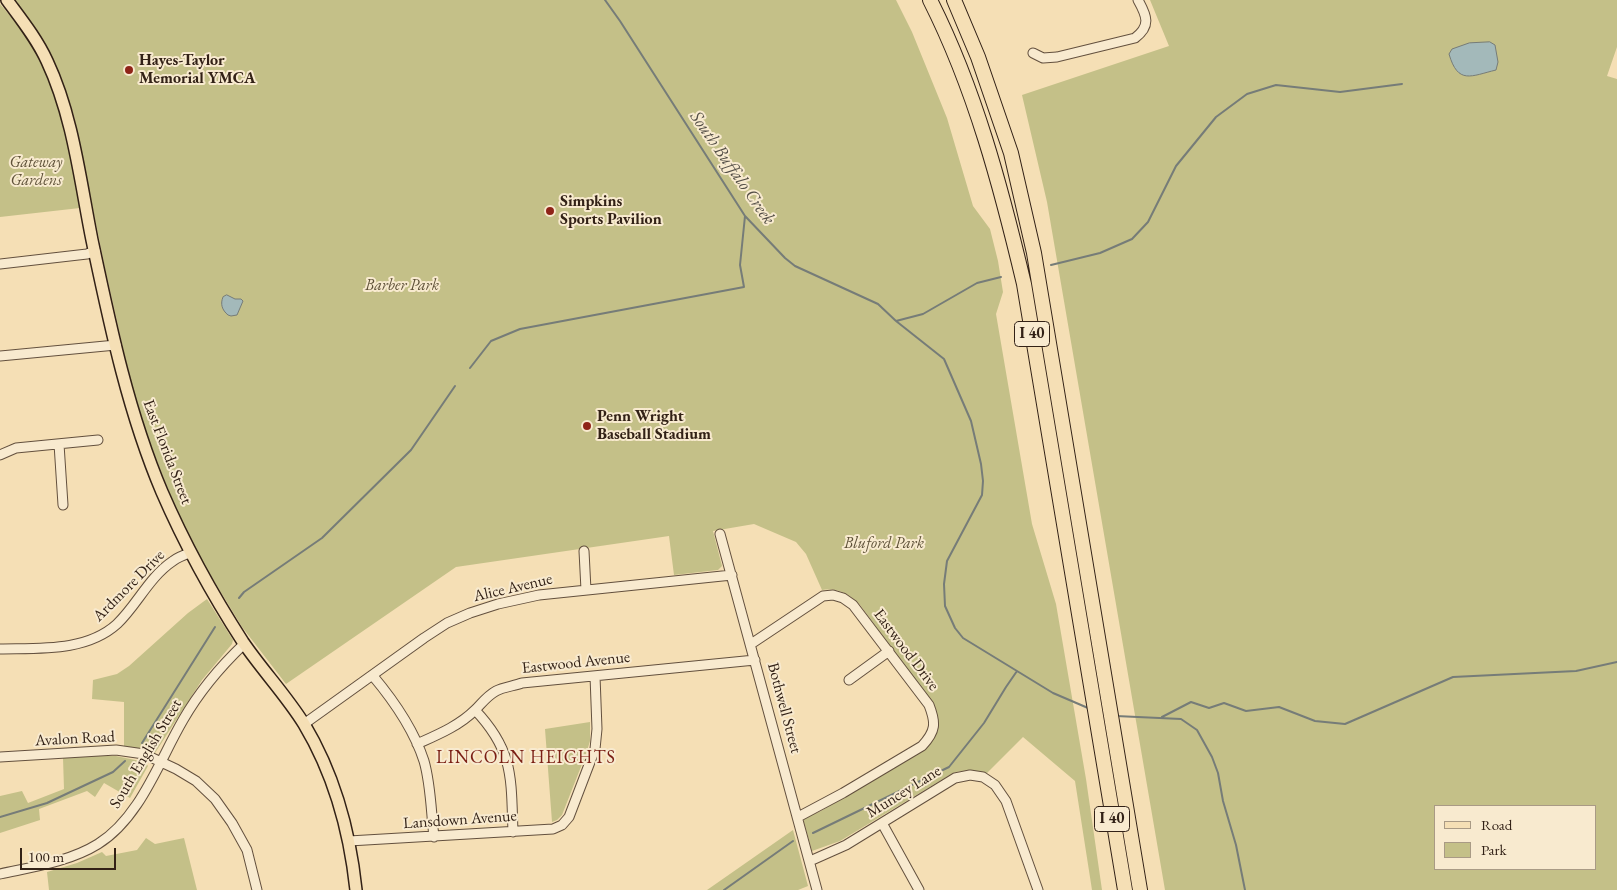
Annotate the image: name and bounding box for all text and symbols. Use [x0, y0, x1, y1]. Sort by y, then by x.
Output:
place label: Hayes-Taylor Memorial YMCA [139, 51, 256, 89]
marker: Hayes-Taylor Memorial YMCA [123, 64, 135, 76]
water label: South Buffalo Creek [685, 107, 779, 229]
park label: Gateway Gardens [10, 153, 62, 191]
place label: Simpkins Sports Pavilion [560, 192, 662, 230]
marker: Simpkins Sports Pavilion [544, 205, 556, 217]
park label: Barber Park [365, 276, 439, 296]
road number: I 40 [1014, 322, 1050, 346]
street label: East Florida Street [138, 397, 196, 507]
place label: Penn Wright Baseball Stadium [597, 407, 711, 445]
marker: Penn Wright Baseball Stadium [581, 420, 593, 432]
park label: Bluford Park [844, 534, 924, 554]
street label: Ardmore Drive [89, 546, 169, 626]
street label: Alice Avenue [472, 570, 554, 606]
street label: Eastwood Drive [869, 605, 943, 695]
street label: Eastwood Avenue [521, 648, 631, 678]
street label: Bothwell Street [763, 661, 805, 755]
street label: South English Street [106, 696, 186, 812]
street label: Avalon Road [35, 727, 115, 751]
district label: LINCOLN HEIGHTS [434, 747, 618, 769]
street label: Muncey Lane [863, 762, 945, 822]
legend [1434, 805, 1597, 870]
street label: Lansdown Avenue [403, 806, 517, 834]
road number: I 40 [1094, 806, 1130, 832]
text: Road [1481, 815, 1512, 834]
scale bar [22, 838, 119, 870]
text: Park [1481, 840, 1507, 859]
text: 100 m [28, 847, 64, 866]

